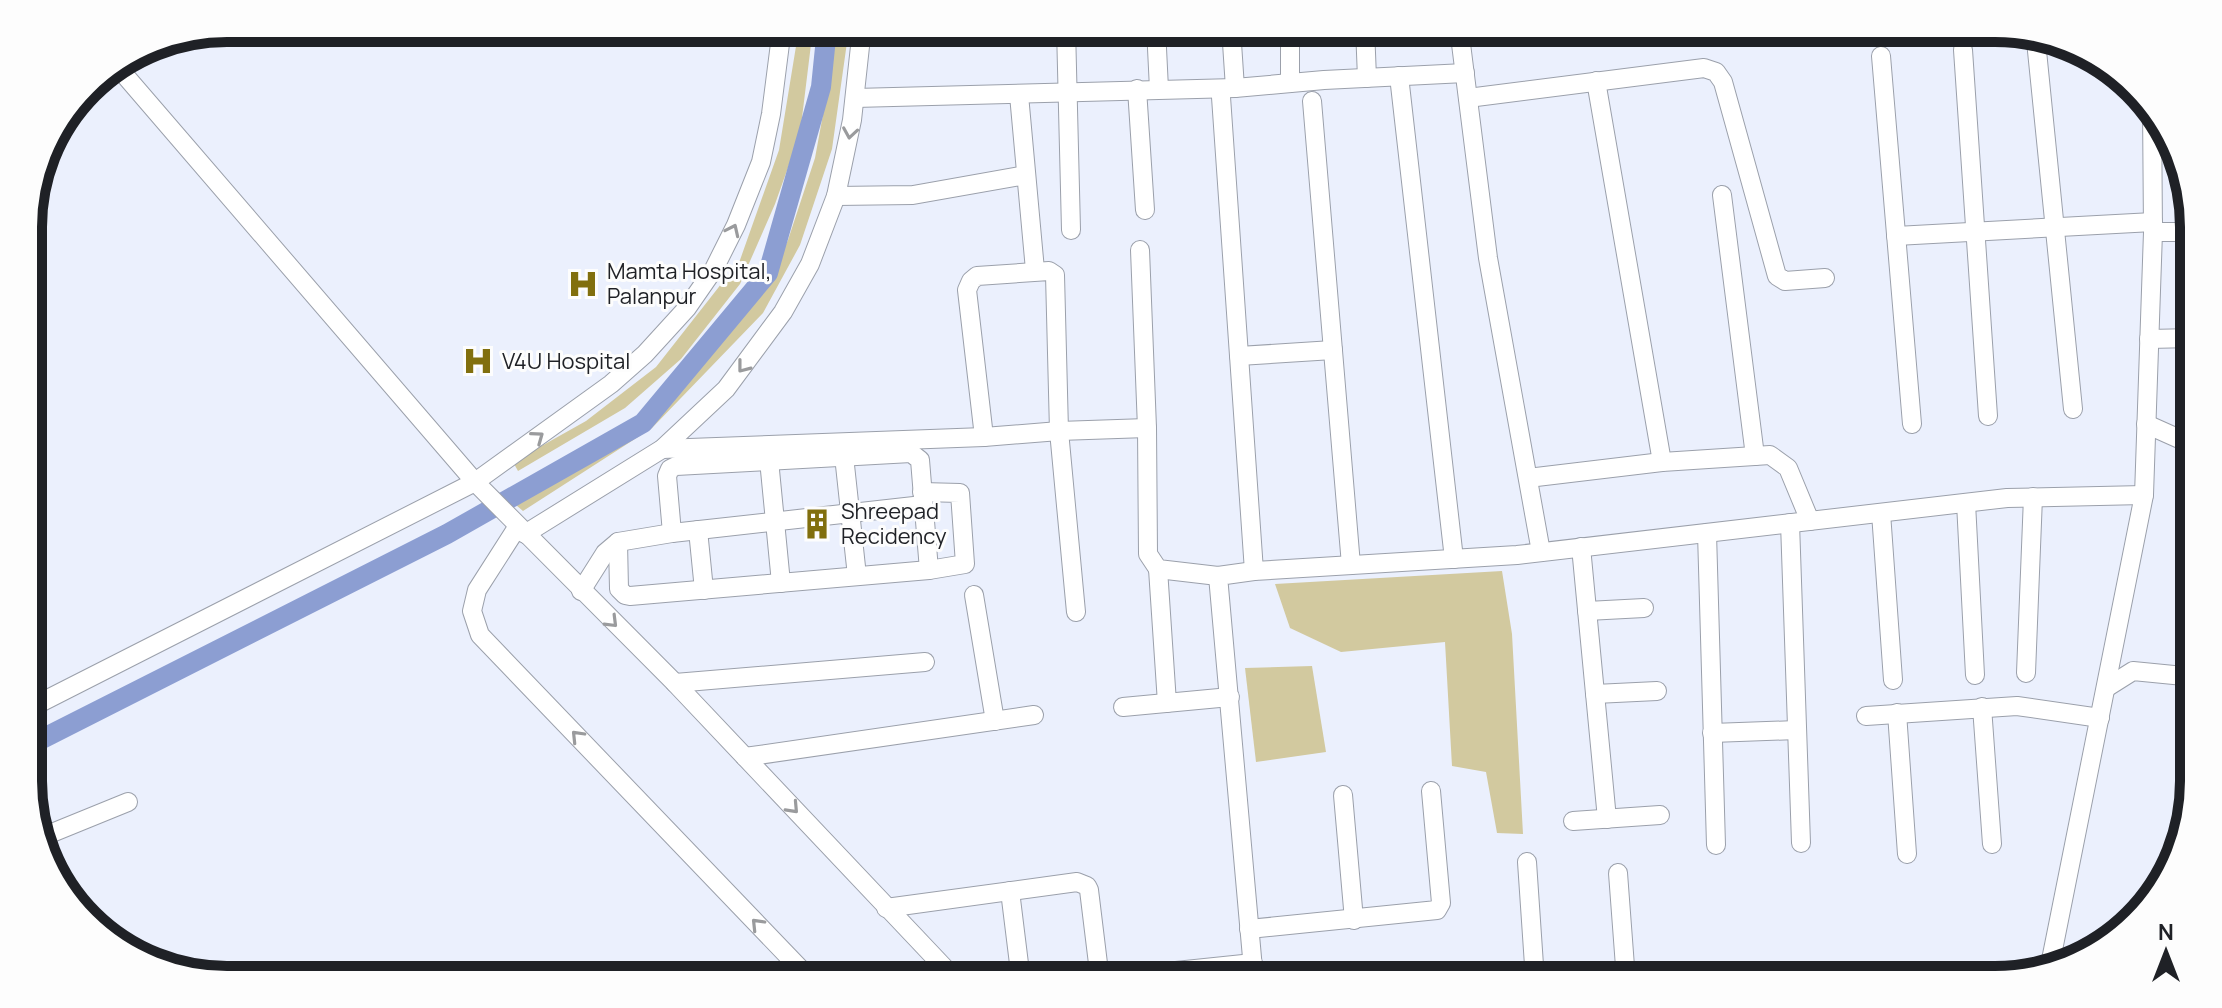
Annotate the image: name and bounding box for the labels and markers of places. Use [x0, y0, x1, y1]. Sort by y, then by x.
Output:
place label: Mamta Hospital, Palanpur [607, 256, 771, 311]
hospital icon: Mamta Hospital, Palanpur [566, 267, 600, 301]
hospital icon: V4U Hospital [461, 344, 495, 378]
place label: V4U Hospital [502, 346, 630, 376]
place label: Shreepad Recidency [841, 496, 947, 551]
building icon: Shreepad Recidency [800, 507, 834, 541]

